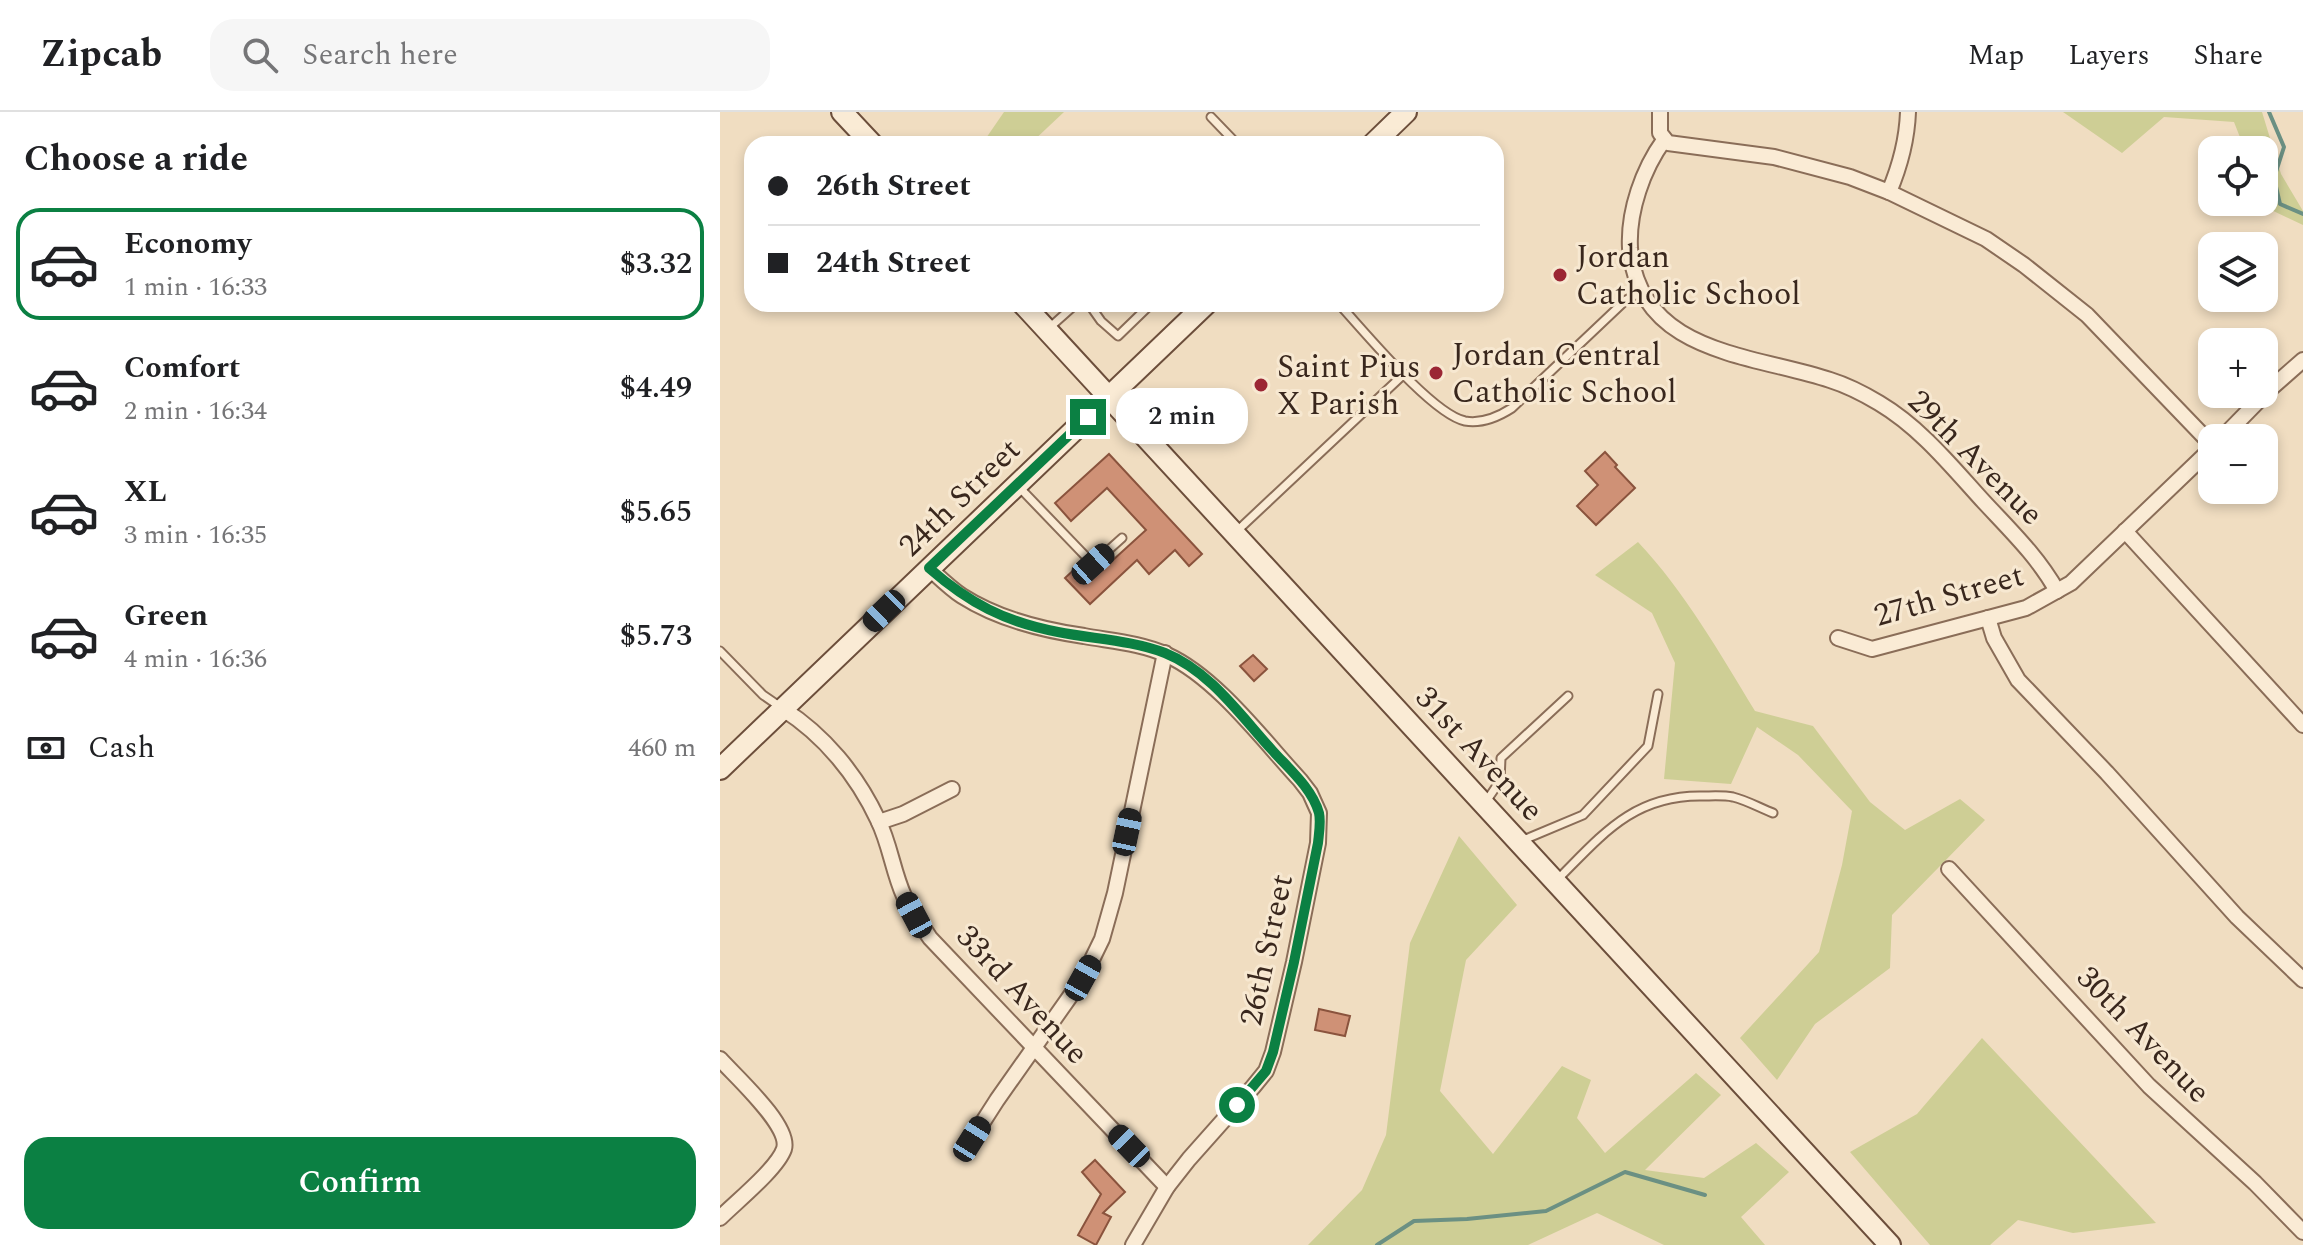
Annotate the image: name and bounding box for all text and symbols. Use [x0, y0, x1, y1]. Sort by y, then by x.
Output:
search box [210, 19, 770, 91]
text: Zipcab [40, 26, 162, 84]
text: Search here [302, 32, 458, 78]
icon: search [238, 33, 282, 77]
text: Map [1968, 34, 2024, 77]
text: Layers [2068, 34, 2150, 77]
text: Share [2194, 34, 2263, 77]
text: Choose a ride [24, 132, 248, 187]
map controls [2198, 136, 2278, 504]
button: locate [2198, 136, 2278, 216]
text: 26th Street [816, 163, 971, 209]
text: Economy [124, 221, 251, 267]
icon: car [28, 228, 100, 300]
button: layers [2198, 232, 2278, 312]
place label: Jordan Catholic School [1576, 233, 1801, 319]
text: 24th Street [816, 240, 971, 286]
text: $3.32 [620, 241, 692, 287]
marker: Jordan Catholic School [1551, 266, 1569, 284]
text: 1 min · 16:33 [124, 267, 267, 307]
button: + [2198, 328, 2278, 408]
place label: Jordan Central Catholic School [1452, 331, 1677, 417]
place label: Saint Pius X Parish [1277, 343, 1420, 429]
text: Comfort [124, 345, 240, 391]
icon: car [28, 352, 100, 424]
marker: Jordan Central Catholic School [1427, 364, 1445, 382]
text: $4.49 [620, 365, 692, 411]
marker: Saint Pius X Parish [1252, 376, 1270, 394]
street label: 29th Avenue [1896, 379, 2054, 537]
callout: 2 min [1116, 389, 1248, 445]
text: 2 min · 16:34 [124, 391, 267, 431]
text: 2 min [1148, 396, 1216, 436]
route end [1070, 399, 1106, 435]
button: − [2198, 424, 2278, 504]
street label: 24th Street [888, 427, 1032, 569]
text: XL [124, 469, 167, 515]
icon: car [28, 476, 100, 548]
text: $5.65 [620, 489, 692, 535]
text: 3 min · 16:35 [124, 515, 267, 555]
car [1067, 539, 1119, 589]
street label: 27th Street [1868, 551, 2030, 641]
car [858, 586, 910, 636]
text: Green [124, 593, 208, 639]
icon: car [28, 600, 100, 672]
text: $5.73 [620, 613, 692, 659]
text: 4 min · 16:36 [124, 639, 267, 679]
street label: 31st Avenue [1403, 675, 1555, 833]
text: Cash [88, 725, 155, 771]
icon: cash [24, 726, 68, 770]
text: 460 m [628, 728, 696, 768]
car [1110, 806, 1144, 858]
street label: 26th Street [1227, 870, 1307, 1030]
car [892, 888, 936, 942]
street label: 33rd Avenue [944, 914, 1100, 1076]
car [1061, 951, 1105, 1005]
street label: 30th Avenue [2064, 955, 2222, 1115]
route start [1219, 1087, 1255, 1123]
car [949, 1112, 995, 1166]
car [1104, 1120, 1154, 1172]
button: Confirm [24, 1137, 696, 1229]

